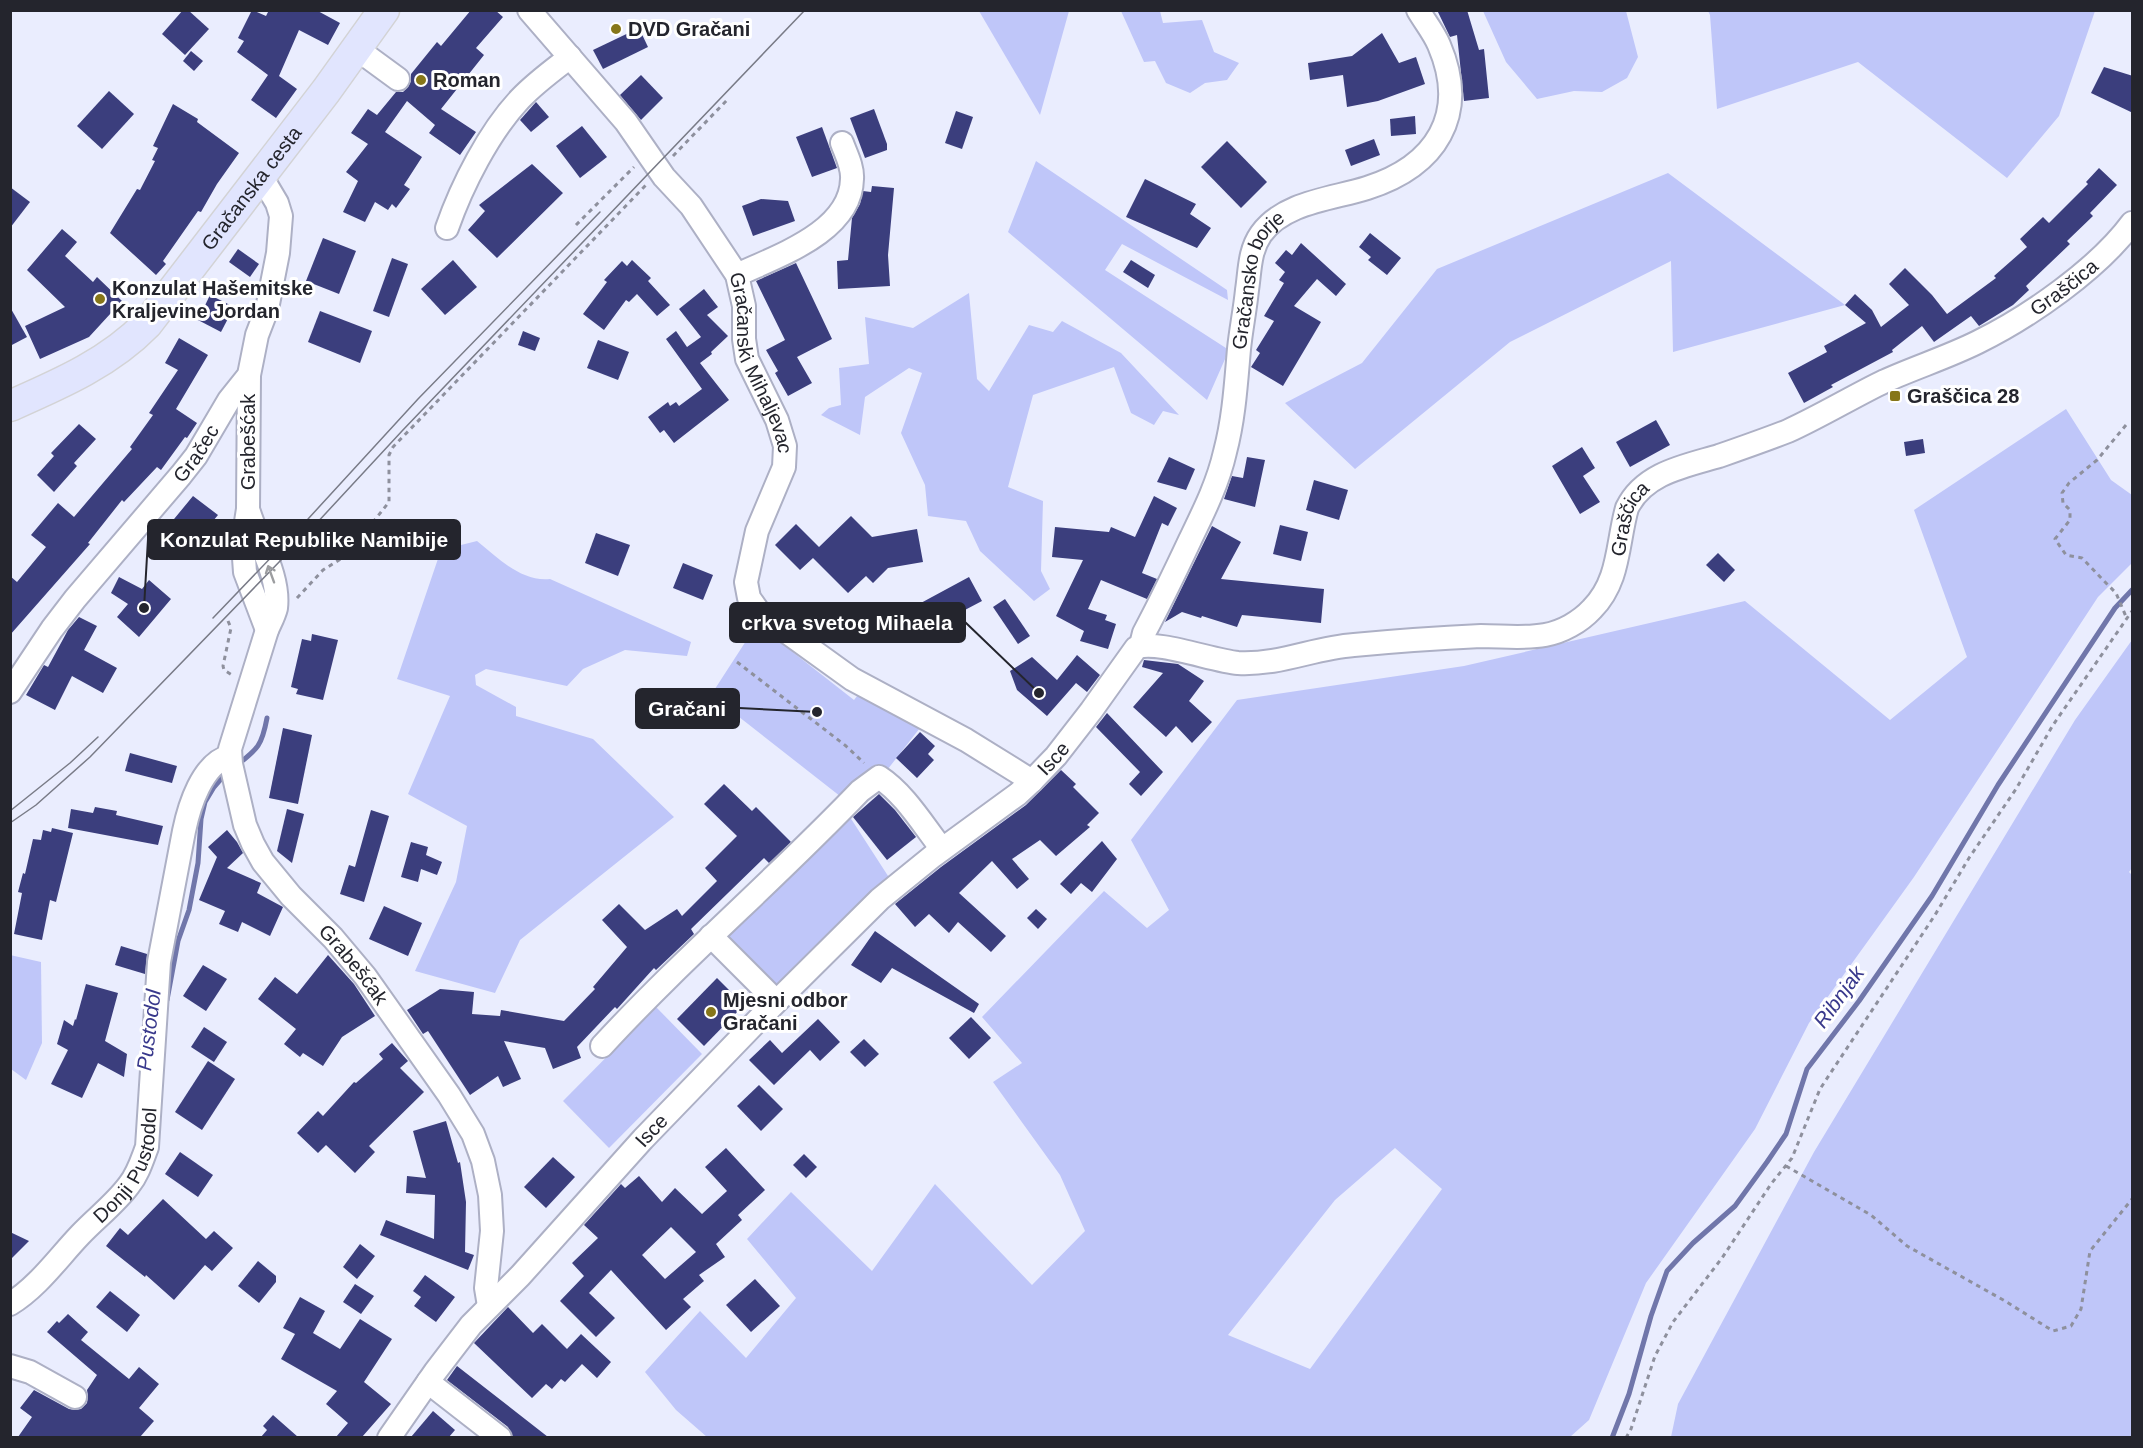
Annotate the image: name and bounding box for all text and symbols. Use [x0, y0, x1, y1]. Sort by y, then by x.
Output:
place label: DVD Gračani [628, 18, 750, 40]
marker: DVD Gračani [609, 22, 623, 36]
place label: Roman [433, 69, 501, 91]
marker: Roman [414, 73, 428, 87]
street label: Gračanska cesta [197, 121, 306, 254]
street label: Gračansko borje [1228, 206, 1288, 351]
street label: Graščica [2026, 254, 2103, 320]
street label: Gračanski Mihaljevac [726, 270, 796, 454]
place label: Konzulat Hašemitske Kraljevine Jordan [112, 277, 313, 322]
marker: Konzulat Hašemitske Kraljevine Jordan [93, 292, 107, 306]
place label: Graščica 28 [1907, 385, 2019, 407]
marker: Graščica 28 [1888, 389, 1902, 403]
street label: Grabešćak [237, 393, 259, 490]
street label: Gračec [169, 421, 223, 486]
street label: Graščica [1607, 476, 1654, 558]
callout: Konzulat Republike Namibije [148, 520, 460, 559]
text: Konzulat Republike Namibije [160, 528, 448, 551]
one-way arrow [265, 565, 276, 584]
callout: crkva svetog Mihaela [730, 603, 965, 642]
text: crkva svetog Mihaela [741, 611, 953, 634]
callout: Gračani [636, 689, 739, 728]
text: Gračani [648, 697, 726, 720]
street label: Isce [1033, 738, 1074, 779]
street label: Grabešćak [315, 920, 393, 1009]
water label: Ribnjak [1809, 960, 1869, 1032]
water label: Pustodol [132, 987, 165, 1072]
place label: Mjesni odbor Gračani [723, 989, 848, 1034]
marker: Mjesni odbor Gračani [704, 1005, 718, 1019]
street label: Donji Pustodol [89, 1107, 161, 1227]
street label: Isce [631, 1110, 672, 1151]

